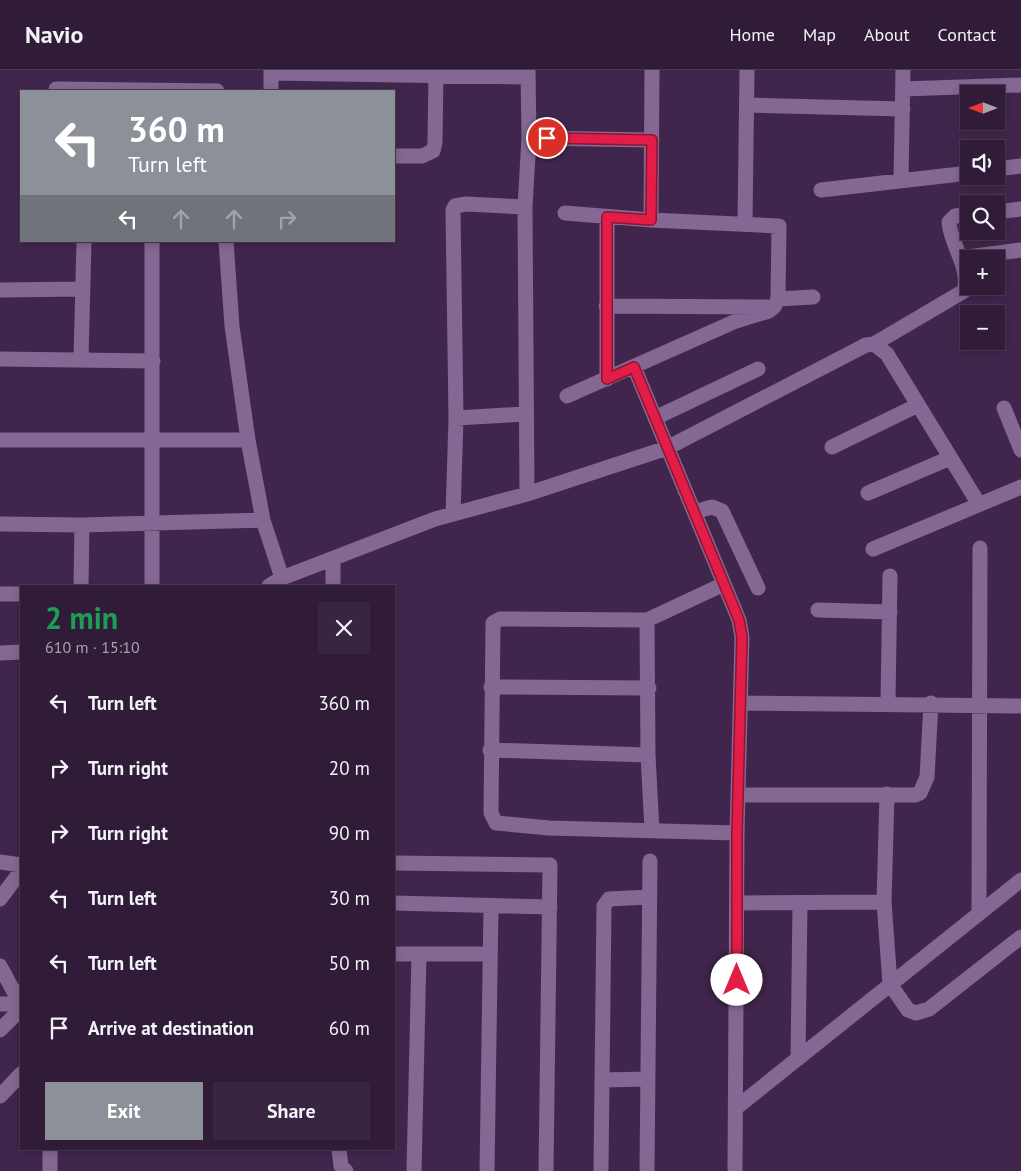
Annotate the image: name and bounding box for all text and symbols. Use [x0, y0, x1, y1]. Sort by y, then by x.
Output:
text: Navio [25, 19, 83, 50]
text: Home [729, 23, 775, 46]
text: Map [803, 23, 836, 46]
text: About [864, 23, 910, 46]
text: Contact [938, 23, 996, 46]
north arrow [960, 85, 1005, 130]
map controls [960, 85, 1005, 350]
text: 360 m [128, 106, 225, 152]
icon: left [45, 110, 110, 175]
pin [526, 117, 568, 159]
icon: arrive [533, 124, 561, 152]
button: sound [960, 140, 1005, 185]
text: Turn left [128, 150, 207, 178]
button: search [960, 195, 1005, 240]
icon: left [114, 205, 142, 233]
icon: ahead [167, 205, 195, 233]
icon: ahead [220, 205, 248, 233]
icon: right [273, 205, 301, 233]
button: + [960, 250, 1005, 295]
button: − [960, 305, 1005, 350]
text: 2 min [45, 598, 118, 637]
button: close [318, 602, 370, 654]
text: 610 m · 15:10 [45, 637, 140, 657]
icon: left [45, 689, 73, 717]
text: Turn left [88, 691, 157, 715]
text: 360 m [318, 691, 370, 715]
icon: right [45, 754, 73, 782]
text: Turn right [88, 756, 168, 780]
text: 20 m [329, 756, 370, 780]
icon: right [45, 819, 73, 847]
text: Turn right [88, 821, 168, 845]
text: 90 m [329, 821, 370, 845]
icon: left [45, 884, 73, 912]
text: Turn left [88, 886, 157, 910]
text: 30 m [329, 886, 370, 910]
icon: left [45, 949, 73, 977]
text: Turn left [88, 951, 157, 975]
text: 50 m [329, 951, 370, 975]
position arrow [710, 953, 762, 1005]
icon: arrive [45, 1014, 73, 1042]
text: Arrive at destination [88, 1016, 254, 1040]
text: 60 m [329, 1016, 370, 1040]
button: Exit [45, 1082, 203, 1140]
button: Share [213, 1082, 370, 1140]

